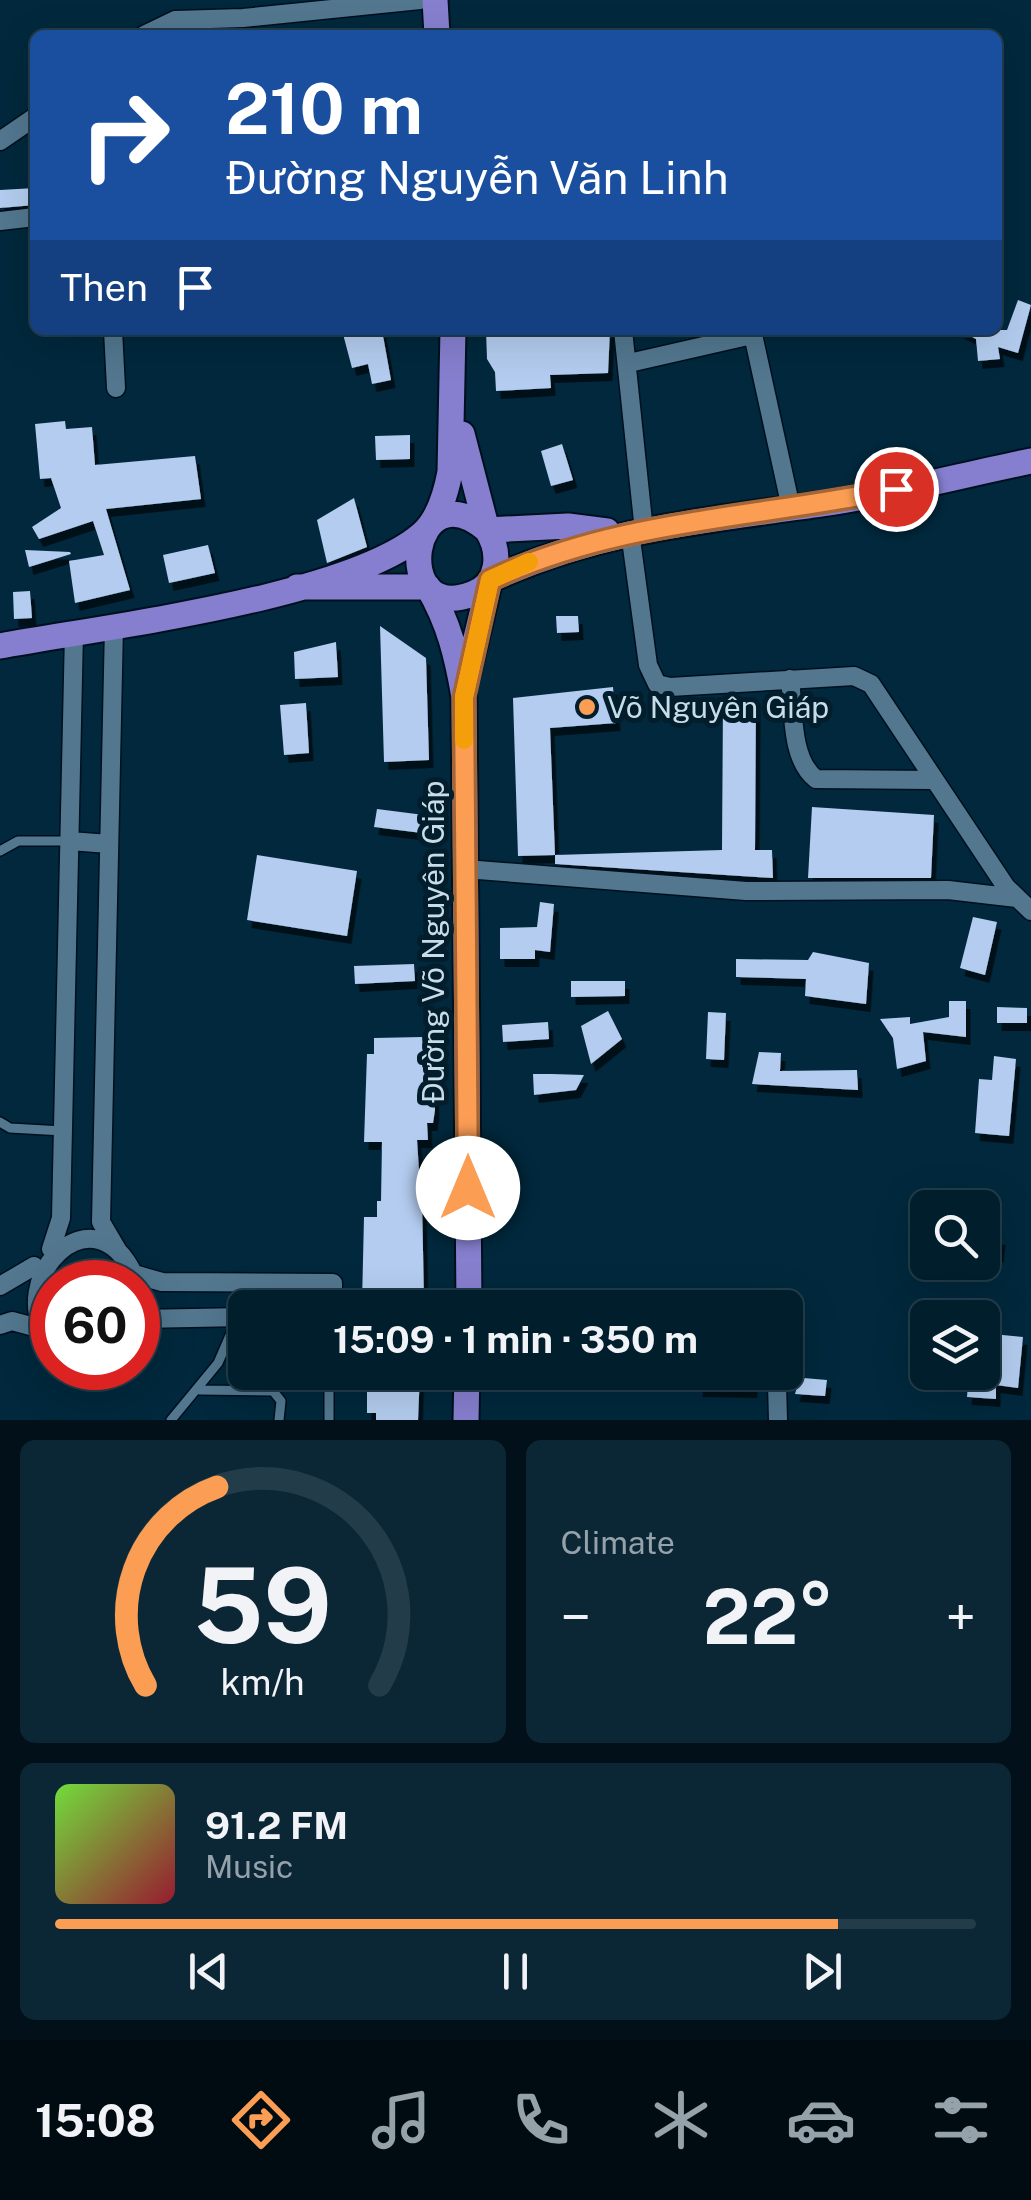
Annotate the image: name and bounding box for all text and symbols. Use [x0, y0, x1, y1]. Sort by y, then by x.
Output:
text: 210 m [225, 67, 423, 150]
icon: right [60, 70, 190, 200]
text: Đường Nguyễn Văn Linh [225, 151, 729, 204]
icon: arrive [168, 260, 223, 315]
text: Then [60, 265, 148, 310]
pin [854, 447, 939, 532]
icon: arrive [869, 462, 924, 517]
place label: Võ Nguyên Giáp [607, 689, 829, 725]
marker: Võ Nguyên Giáp [576, 696, 598, 718]
street label: Đường Võ Nguyên Giáp [415, 781, 451, 1103]
position arrow [416, 1136, 520, 1240]
map controls [910, 1190, 1000, 1390]
button: search [910, 1190, 1000, 1280]
speed limit sign: 60 [30, 1260, 160, 1390]
button: layers [910, 1300, 1000, 1390]
text: 15:09 · 1 min · 350 m [333, 1317, 698, 1362]
text: Climate [561, 1524, 675, 1561]
text: 59 [193, 1544, 332, 1666]
text: 22° [703, 1573, 834, 1661]
text: − [561, 1585, 591, 1649]
text: + [946, 1585, 976, 1649]
text: km/h [221, 1661, 305, 1703]
text: 91.2 FM [205, 1803, 348, 1848]
text: Music [205, 1848, 293, 1885]
icon: previous [181, 1944, 236, 1999]
icon: pause [488, 1944, 543, 1999]
icon: next [795, 1944, 850, 1999]
icon: directions [226, 2085, 296, 2155]
icon: music [366, 2085, 436, 2155]
icon: phone [506, 2085, 576, 2155]
icon: climate [646, 2085, 716, 2155]
icon: car [786, 2085, 856, 2155]
icon: filters [926, 2085, 996, 2155]
text: 15:08 [35, 2094, 156, 2147]

